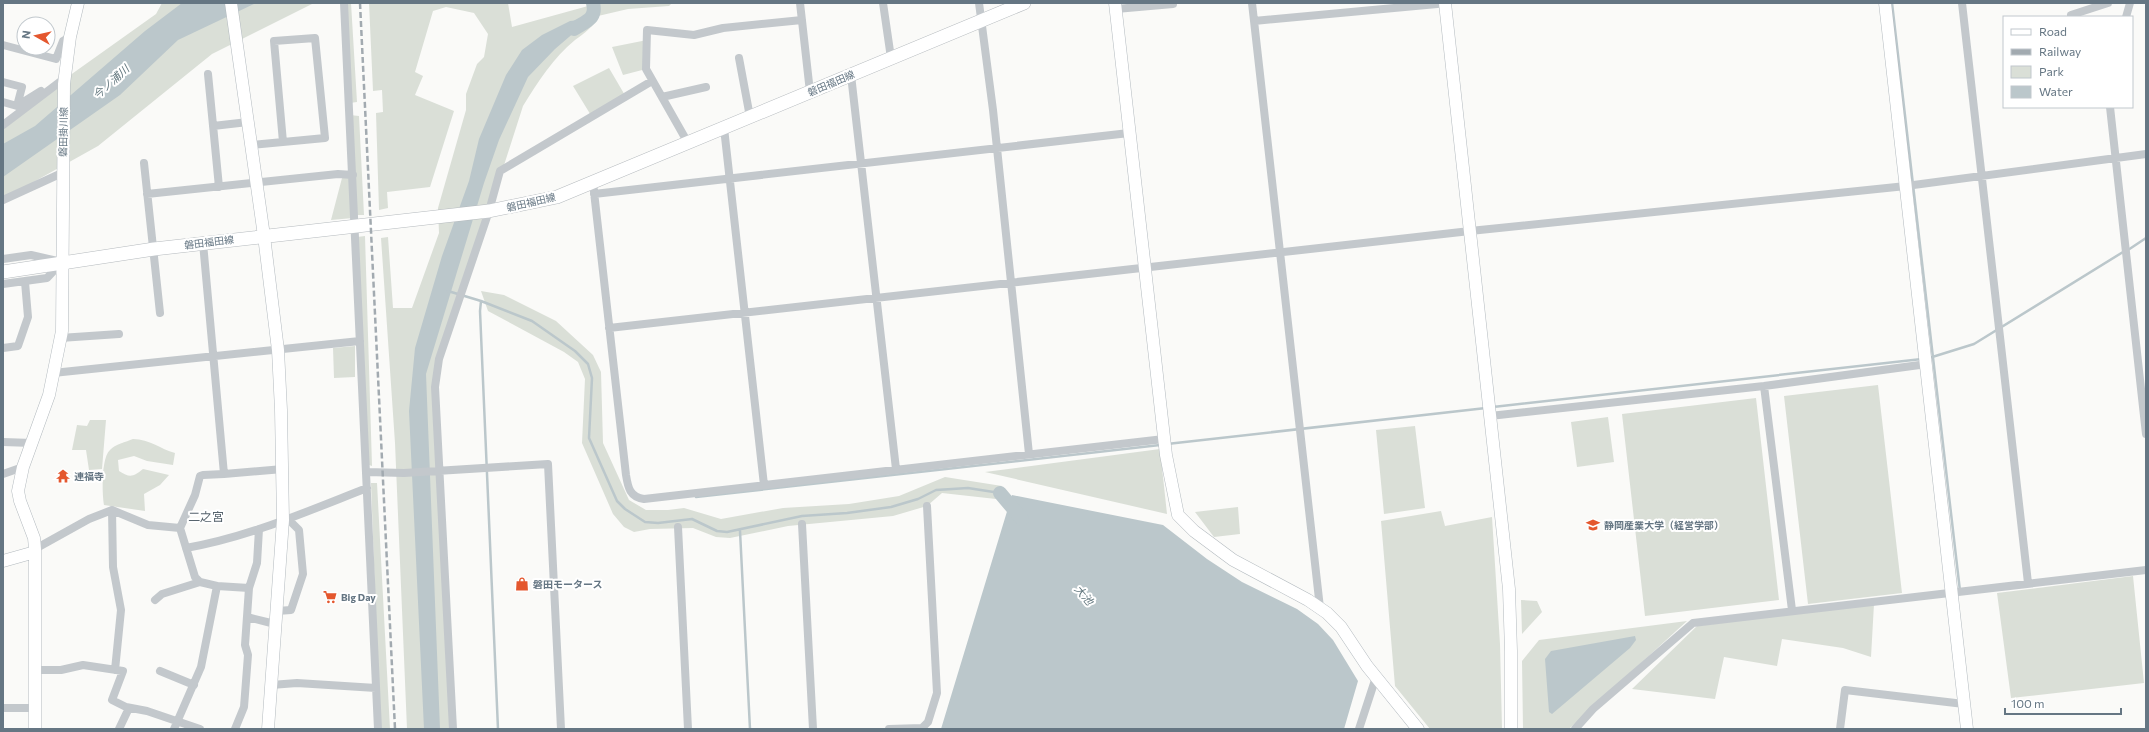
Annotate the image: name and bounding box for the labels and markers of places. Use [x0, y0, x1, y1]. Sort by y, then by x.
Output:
temple icon: 連福寺 [55, 468, 71, 484]
place label: 連福寺 [74, 470, 104, 482]
school or university icon: 静岡産業大学（経営学部） [1585, 517, 1601, 533]
place label: 静岡産業大学（経営学部） [1604, 519, 1724, 531]
shop icon: 磐田モータース [514, 576, 530, 592]
place label: 磐田モータース [533, 578, 603, 590]
supermarket icon: Big Day [322, 589, 338, 605]
place label: Big Day [341, 591, 376, 603]

